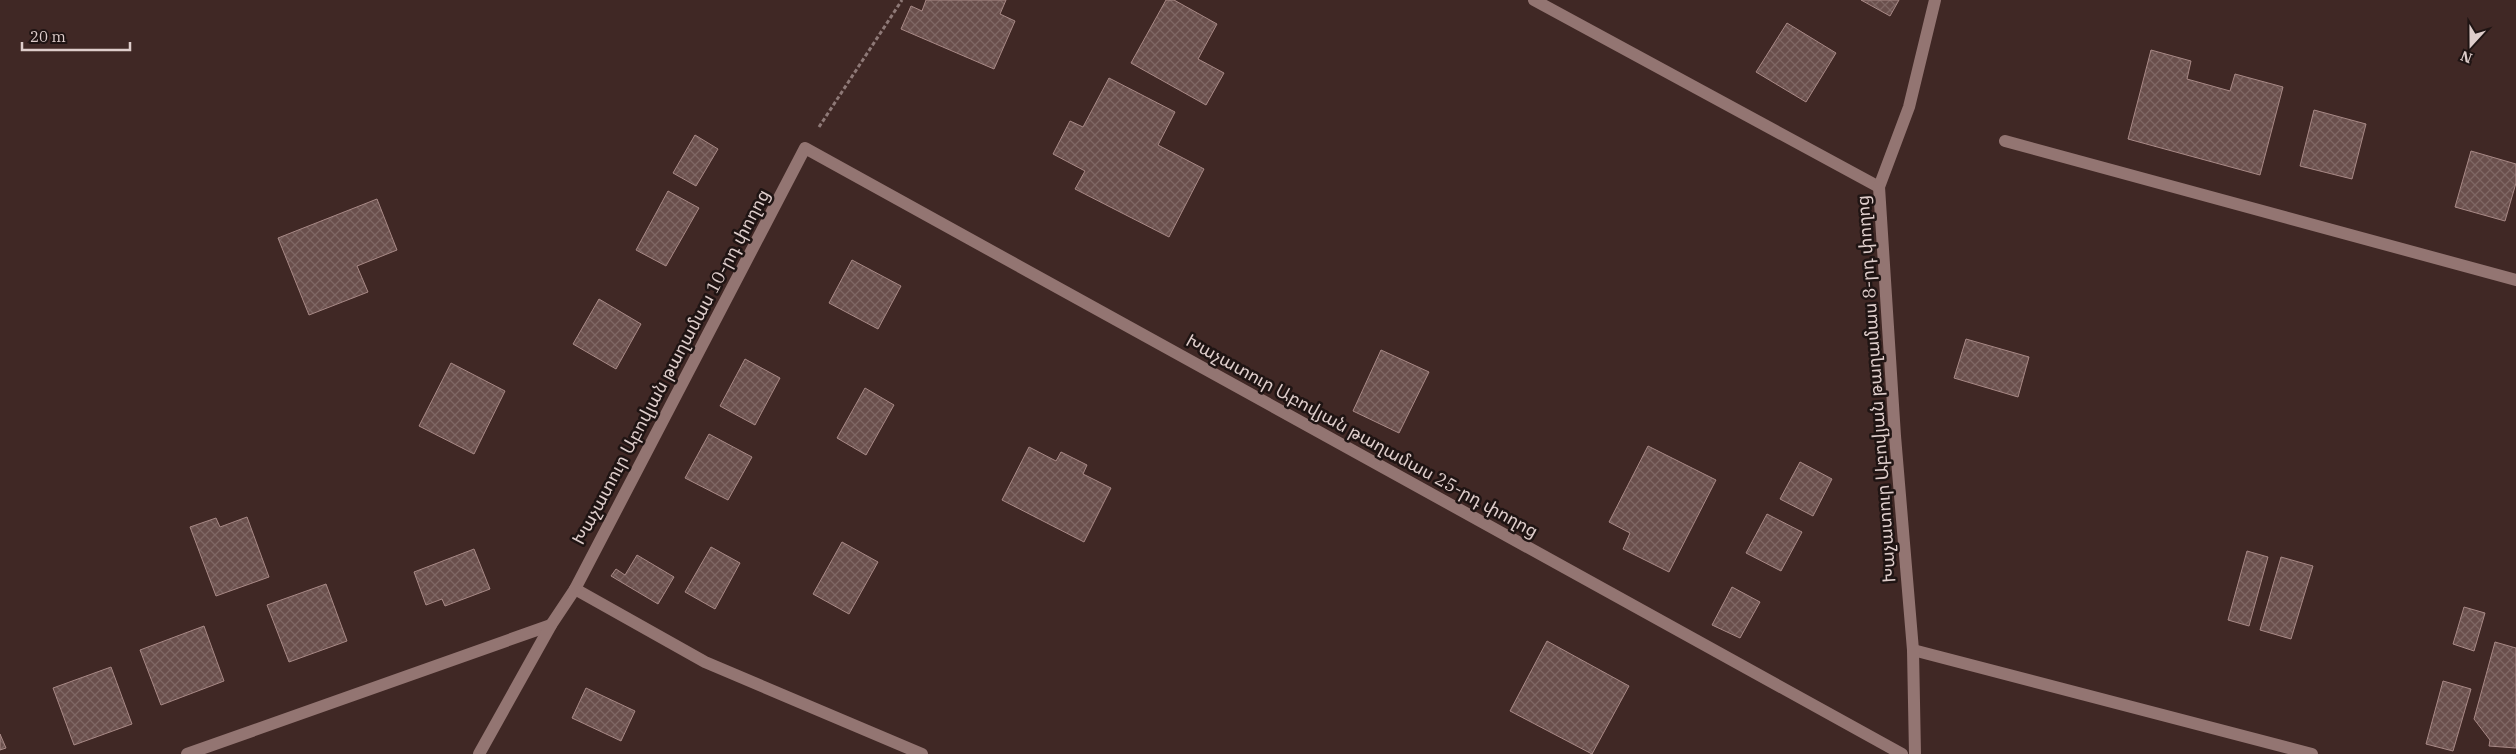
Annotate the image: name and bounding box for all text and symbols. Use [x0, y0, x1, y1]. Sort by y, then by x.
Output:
scale bar [22, 20, 130, 52]
north arrow [2446, 20, 2496, 70]
text: 20 m [30, 27, 66, 46]
text: N [2458, 47, 2475, 68]
street label: Խաչատուր Աբովյան թաղամաս 10-րդ փողոց [567, 185, 774, 548]
street label: Խաչատուր Աբովյան թաղամաս 8-րդ փողոց [1850, 194, 1901, 584]
street label: Խաչատուր Աբովյան թաղամաս 25-րդ փողոց [1182, 329, 1542, 542]

